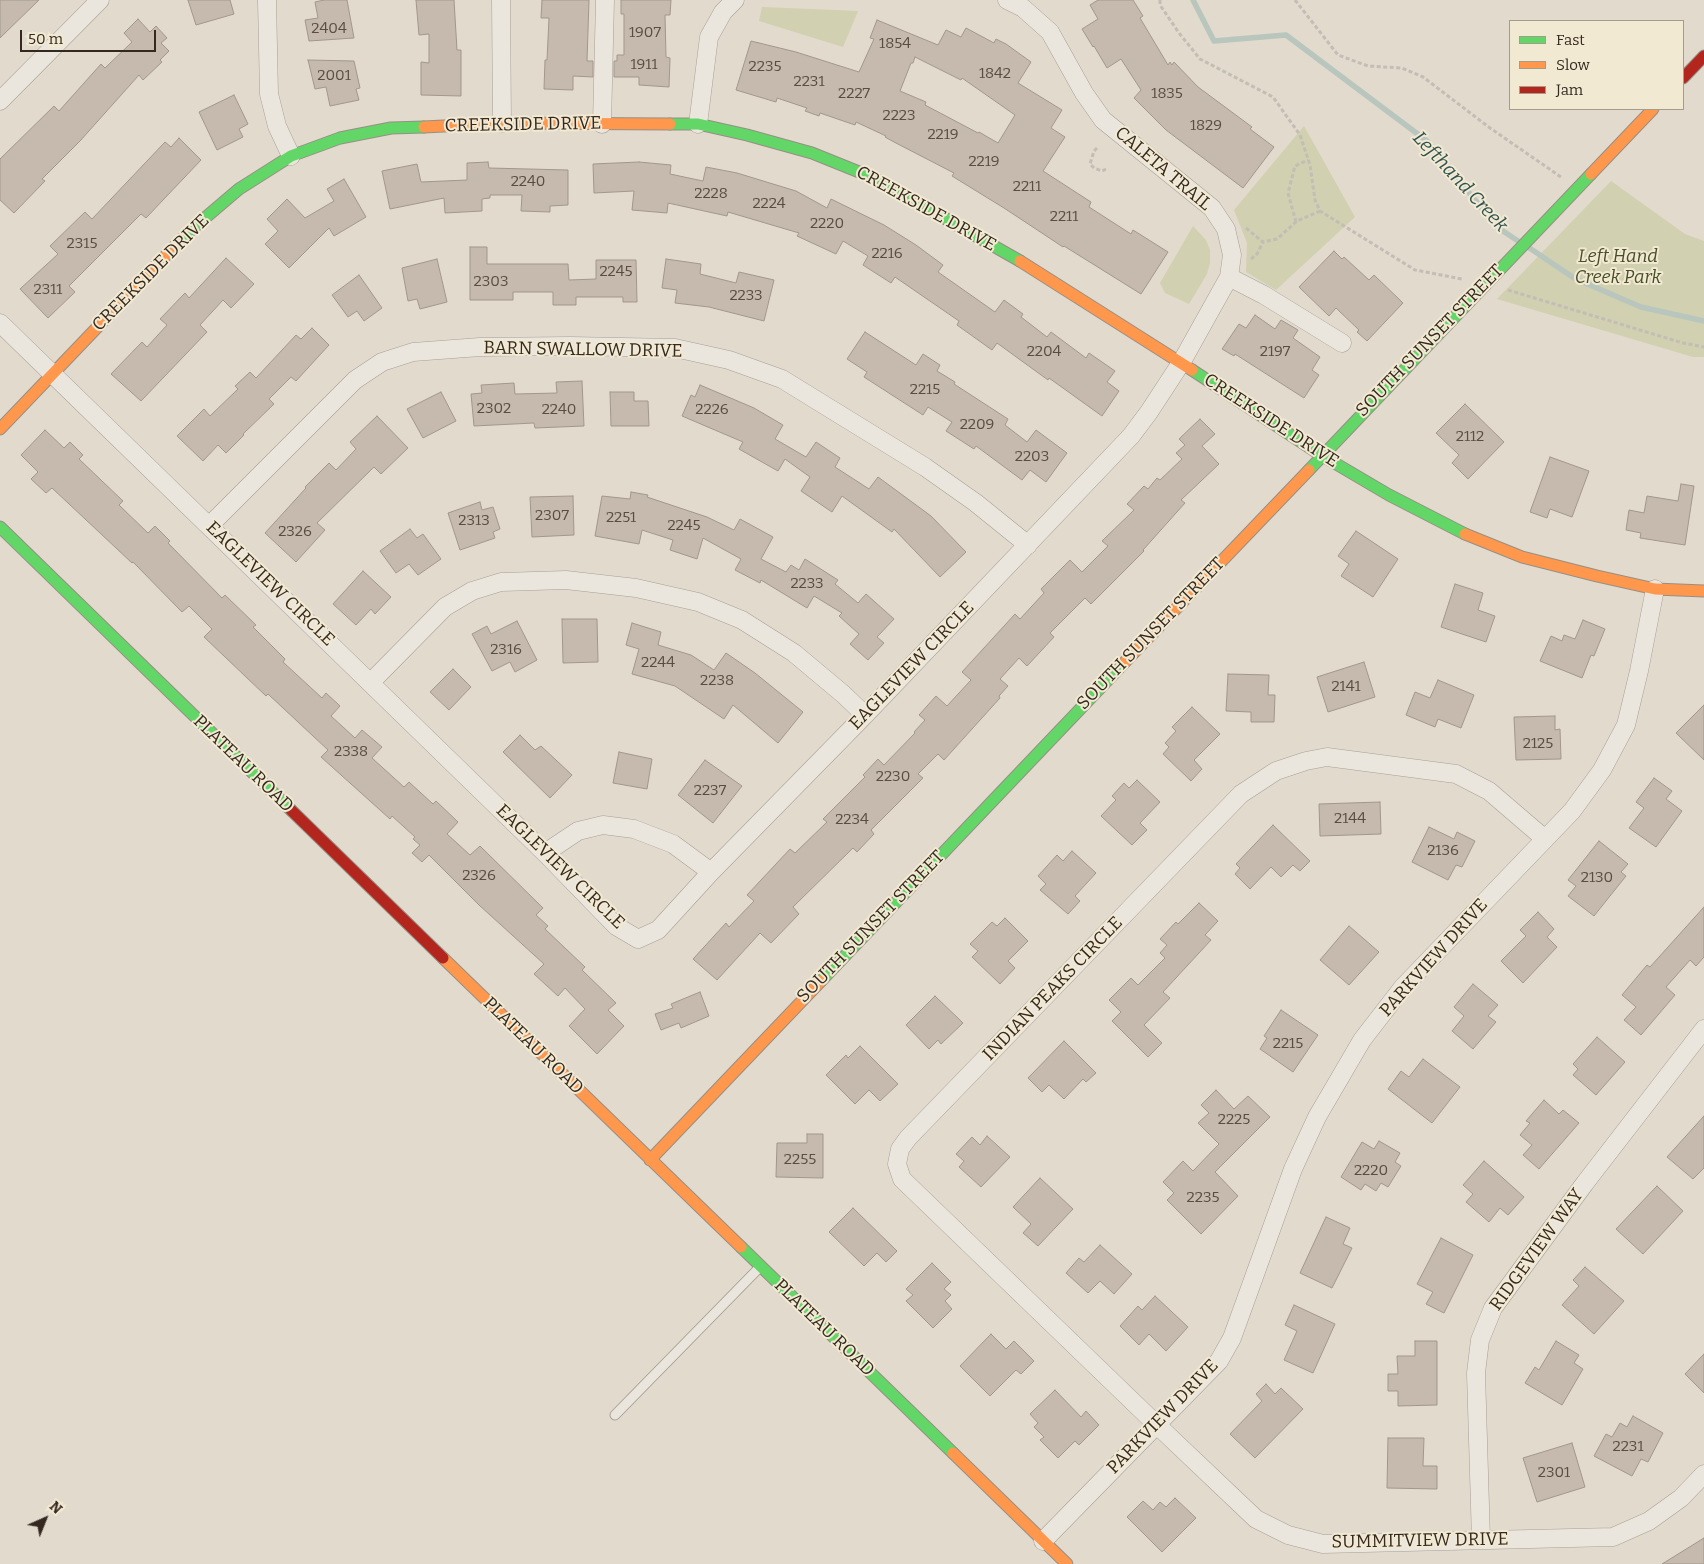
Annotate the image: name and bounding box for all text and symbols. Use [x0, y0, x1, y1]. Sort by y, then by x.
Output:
scale bar [22, 20, 159, 52]
house number: 2404 [311, 20, 347, 38]
legend [1509, 20, 1684, 110]
house number: 1907 [629, 24, 661, 42]
text: 50 m [28, 30, 63, 48]
text: Fast [1556, 31, 1585, 49]
house number: 1854 [879, 35, 911, 53]
house number: 1911 [630, 56, 658, 74]
text: Slow [1556, 56, 1590, 74]
house number: 2235 [749, 58, 781, 76]
house number: 1842 [979, 65, 1011, 83]
house number: 2001 [317, 67, 351, 85]
house number: 2231 [794, 73, 824, 91]
text: Jam [1556, 81, 1583, 99]
house number: 2227 [838, 85, 870, 103]
house number: 1835 [1151, 85, 1183, 103]
house number: 2223 [882, 107, 916, 125]
street label: CREEKSIDE DRIVE [445, 113, 601, 137]
house number: 1829 [1190, 117, 1222, 135]
street label: CALETA TRAIL [1110, 122, 1216, 216]
house number: 2219 [927, 126, 959, 144]
water label: Lefthand Creek [1408, 127, 1512, 237]
house number: 2219 [968, 153, 1000, 171]
street label: CREEKSIDE DRIVE [852, 162, 1000, 256]
house number: 2240 [511, 173, 545, 191]
house number: 2211 [1013, 178, 1041, 196]
house number: 2228 [694, 185, 728, 203]
house number: 2224 [752, 195, 786, 213]
house number: 2211 [1050, 208, 1078, 226]
street label: CREEKSIDE DRIVE [88, 210, 214, 336]
house number: 2220 [810, 215, 844, 233]
house number: 2315 [67, 235, 97, 253]
house number: 2216 [871, 245, 903, 263]
park label: Left Hand Creek Park [1575, 246, 1661, 288]
street label: SOUTH SUNSET STREET [1352, 260, 1508, 422]
house number: 2245 [599, 263, 633, 281]
house number: 2303 [474, 273, 508, 291]
house number: 2311 [34, 281, 62, 299]
house number: 2233 [729, 287, 763, 305]
street label: BARN SWALLOW DRIVE [483, 337, 683, 363]
house number: 2204 [1027, 343, 1061, 361]
house number: 2197 [1260, 343, 1290, 361]
street label: CREEKSIDE DRIVE [1199, 369, 1343, 473]
house number: 2215 [910, 381, 940, 399]
house number: 2302 [477, 400, 511, 418]
house number: 2240 [542, 401, 576, 419]
house number: 2226 [695, 401, 729, 419]
house number: 2209 [960, 416, 994, 434]
house number: 2112 [1456, 428, 1484, 446]
house number: 2203 [1015, 448, 1049, 466]
house number: 2307 [535, 507, 569, 525]
house number: 2251 [606, 509, 636, 527]
house number: 2313 [458, 512, 490, 530]
street label: EAGLEVIEW CIRCLE [201, 517, 339, 651]
house number: 2245 [667, 517, 701, 535]
house number: 2326 [278, 523, 312, 541]
street label: SOUTH SUNSET STREET [1073, 553, 1229, 715]
house number: 2233 [790, 575, 824, 593]
street label: EAGLEVIEW CIRCLE [845, 597, 979, 735]
house number: 2316 [490, 641, 522, 659]
house number: 2244 [641, 654, 675, 672]
house number: 2238 [700, 672, 734, 690]
house number: 2141 [1331, 678, 1361, 696]
street label: PLATEAU ROAD [188, 711, 298, 817]
house number: 2125 [1523, 735, 1553, 753]
house number: 2338 [334, 743, 368, 761]
house number: 2230 [876, 768, 910, 786]
house number: 2237 [694, 782, 726, 800]
street label: EAGLEVIEW CIRCLE [491, 800, 629, 934]
house number: 2144 [1334, 810, 1366, 828]
house number: 2234 [835, 811, 869, 829]
house number: 2136 [1427, 842, 1459, 860]
street label: SOUTH SUNSET STREET [793, 846, 949, 1008]
house number: 2326 [462, 867, 496, 885]
house number: 2130 [1581, 869, 1613, 887]
street label: PARKVIEW DRIVE [1375, 895, 1493, 1021]
street label: INDIAN PEAKS CIRCLE [979, 913, 1127, 1065]
street label: PLATEAU ROAD [478, 993, 588, 1099]
house number: 2215 [1273, 1035, 1303, 1053]
house number: 2225 [1218, 1111, 1250, 1129]
house number: 2255 [784, 1151, 816, 1169]
house number: 2220 [1354, 1162, 1388, 1180]
street label: RIDGEVIEW WAY [1485, 1185, 1589, 1315]
house number: 2235 [1187, 1189, 1219, 1207]
street label: PLATEAU ROAD [769, 1275, 879, 1381]
street label: PARKVIEW DRIVE [1103, 1355, 1223, 1479]
house number: 2231 [1613, 1438, 1643, 1456]
house number: 2301 [1538, 1464, 1570, 1482]
north arrow [20, 1494, 70, 1544]
text: N [46, 1498, 66, 1518]
street label: SUMMITVIEW DRIVE [1331, 1529, 1509, 1553]

